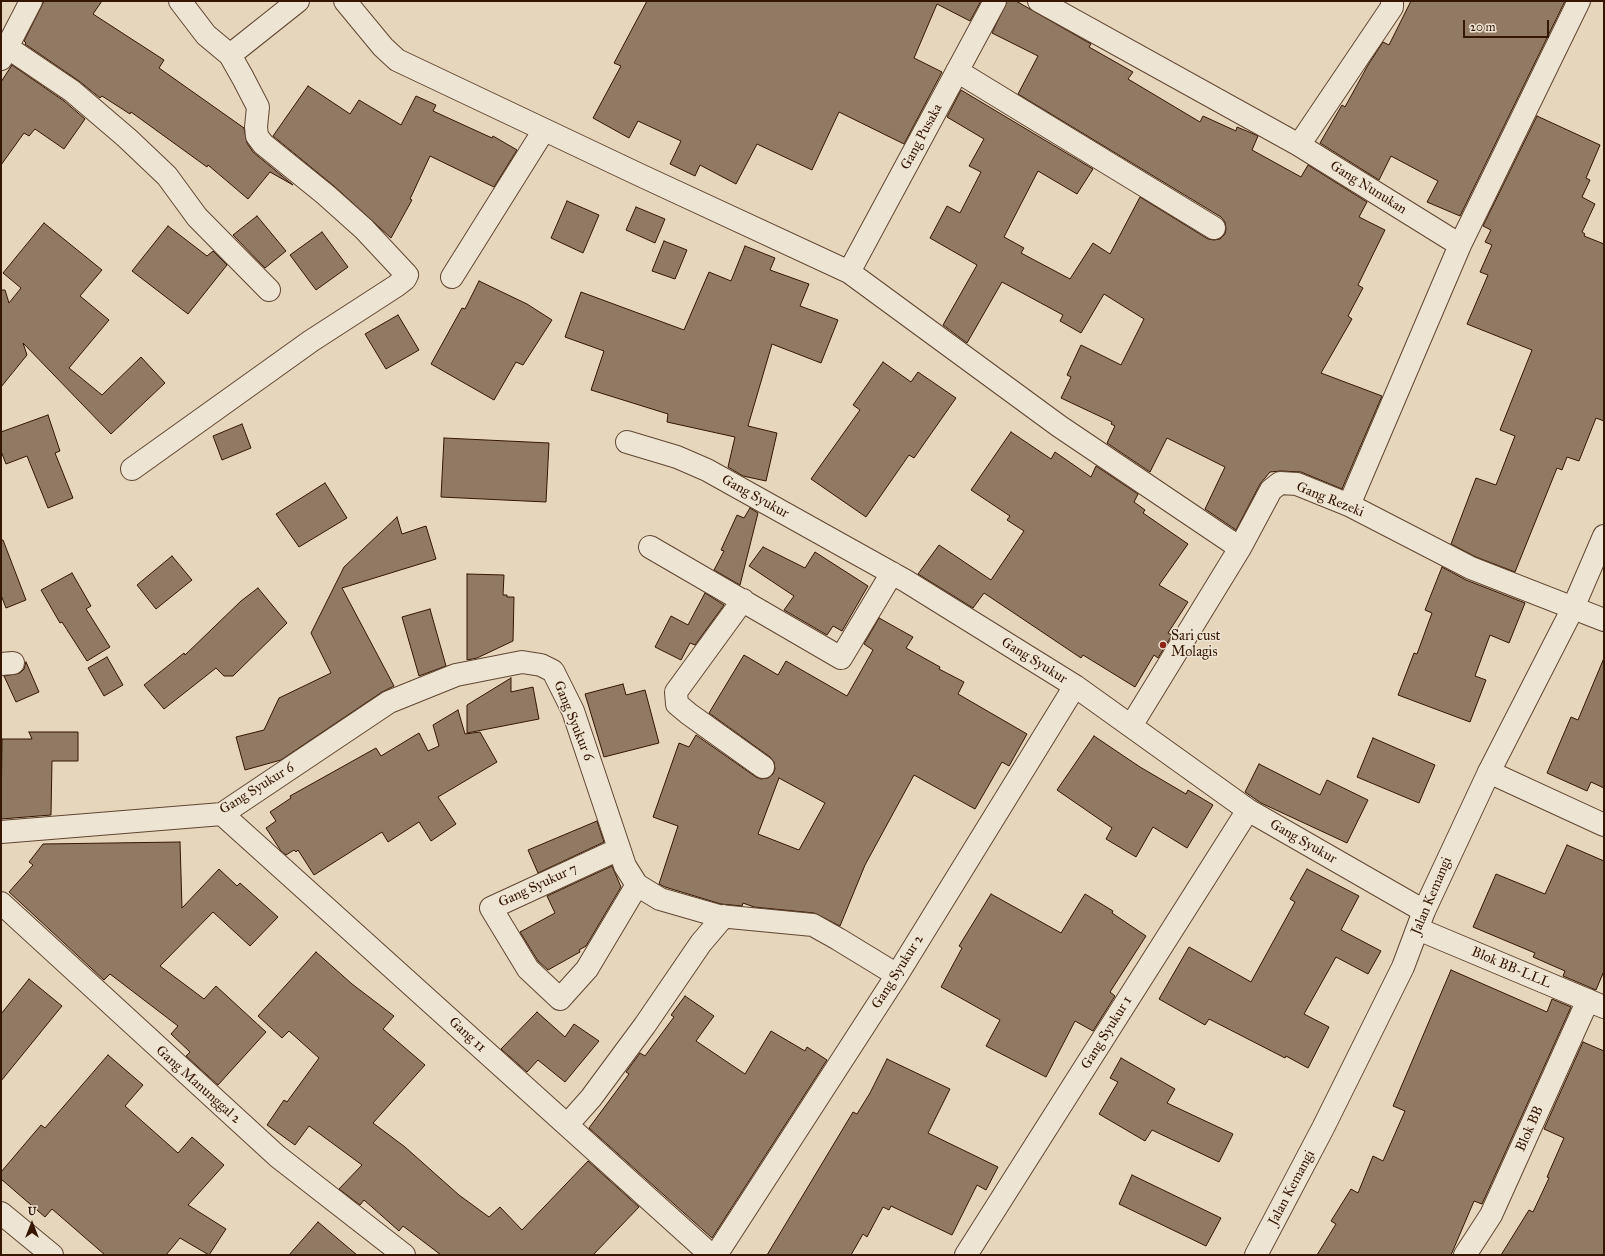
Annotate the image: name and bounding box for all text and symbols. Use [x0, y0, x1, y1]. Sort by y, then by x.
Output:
scale bar [1465, 12, 1551, 38]
text: 20 m [1470, 20, 1496, 34]
street label: Gang Pusaka [898, 101, 946, 173]
street label: Gang Nunukan [1327, 158, 1409, 218]
street label: Gang Syukur [718, 472, 792, 522]
street label: Gang Rezeki [1294, 479, 1366, 521]
place label: Sari cust Molagis [1171, 629, 1221, 662]
street label: Gang Syukur [998, 634, 1070, 688]
marker: Sari cust Molagis [1158, 640, 1168, 650]
street label: Gang Syukur 6 [549, 679, 597, 763]
street label: Gang Syukur 6 [217, 759, 297, 819]
street label: Gang Syukur [1267, 816, 1339, 868]
street label: Jalan Kemangi [1408, 855, 1456, 937]
street label: Gang Syukur 7 [496, 860, 580, 912]
street label: Gang Syukur 2 [869, 932, 927, 1012]
street label: Blok BB-LLL [1469, 944, 1553, 992]
street label: Gang Syukur 1 [1078, 993, 1136, 1073]
street label: Gang 11 [445, 1014, 489, 1056]
street label: Gang Manunggal 2 [152, 1042, 244, 1128]
street label: Blok BB [1513, 1104, 1547, 1154]
street label: Jalan Kemangi [1265, 1148, 1319, 1228]
north arrow [12, 1204, 52, 1244]
text: U [28, 1205, 36, 1218]

